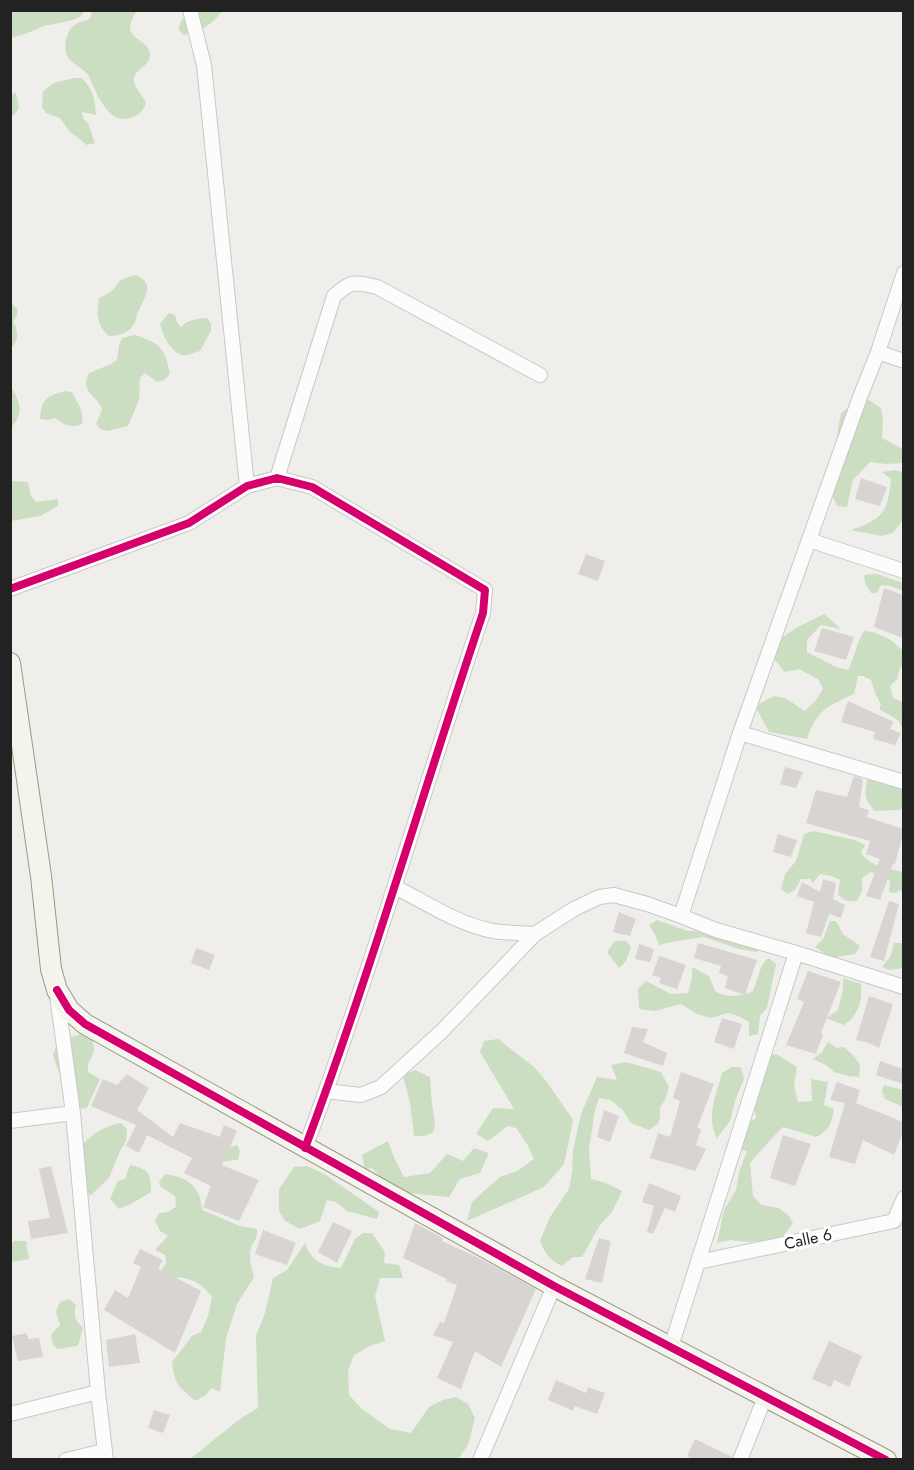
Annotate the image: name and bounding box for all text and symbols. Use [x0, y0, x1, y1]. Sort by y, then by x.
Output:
street label: Calle 6 [782, 1223, 834, 1255]

